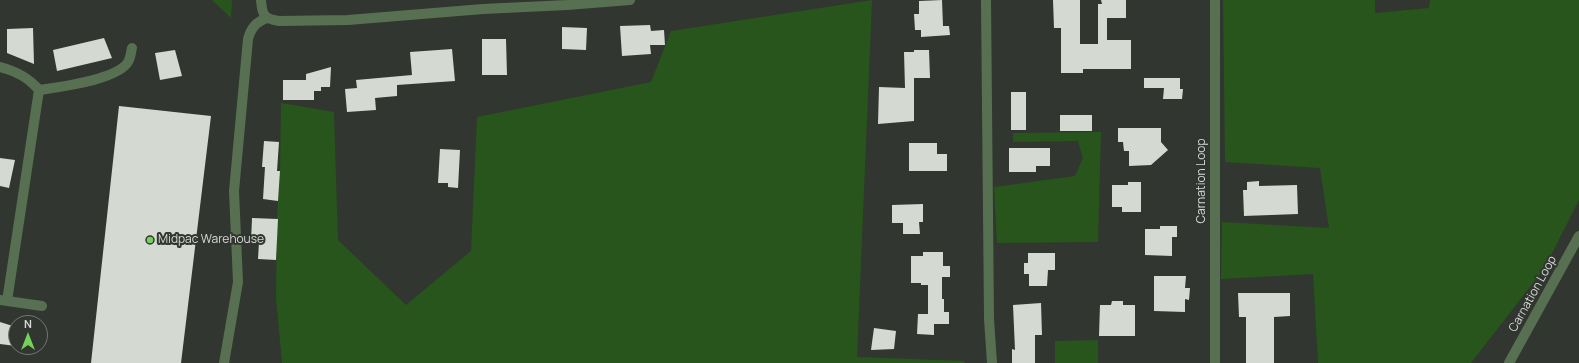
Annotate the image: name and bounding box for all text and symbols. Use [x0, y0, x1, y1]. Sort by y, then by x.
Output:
street label: Carnation Loop [1195, 138, 1209, 224]
place label: Midpac Warehouse [158, 233, 264, 247]
marker: Midpac Warehouse [145, 235, 155, 245]
street label: Carnation Loop [1506, 253, 1560, 335]
north arrow [8, 315, 48, 355]
text: N [24, 316, 32, 331]

